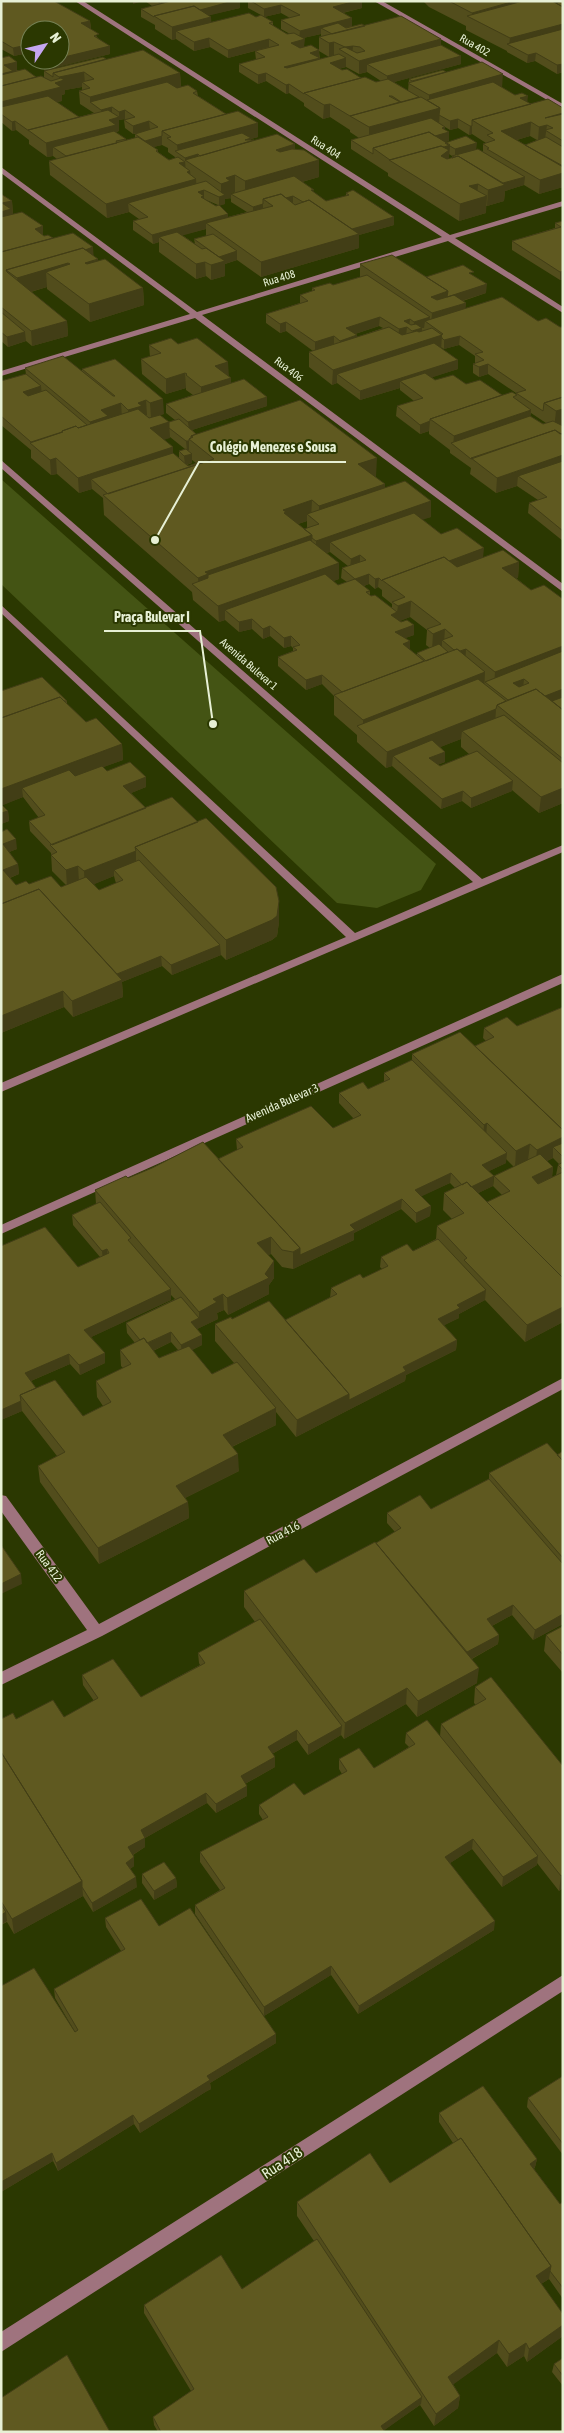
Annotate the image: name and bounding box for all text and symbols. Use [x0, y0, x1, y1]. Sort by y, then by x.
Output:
north arrow [20, 20, 70, 70]
text: N [47, 30, 65, 46]
street label: Rua 402 [458, 32, 492, 58]
street label: Rua 404 [309, 133, 343, 161]
street label: Rua 408 [261, 267, 297, 289]
street label: Rua 406 [272, 354, 306, 384]
callout: Colégio Menezes e Sousa [199, 433, 346, 462]
text: Colégio Menezes e Sousa [210, 439, 337, 455]
callout: Praça Bulevar I [104, 602, 200, 631]
text: Praça Bulevar I [114, 609, 190, 625]
street label: Avenida Bulevar 1 [218, 636, 280, 692]
street label: Avenida Bulevar 3 [243, 1081, 321, 1125]
street label: Rua 416 [264, 1518, 302, 1548]
street label: Rua 412 [33, 1547, 65, 1585]
street label: Rua 418 [258, 2143, 305, 2182]

